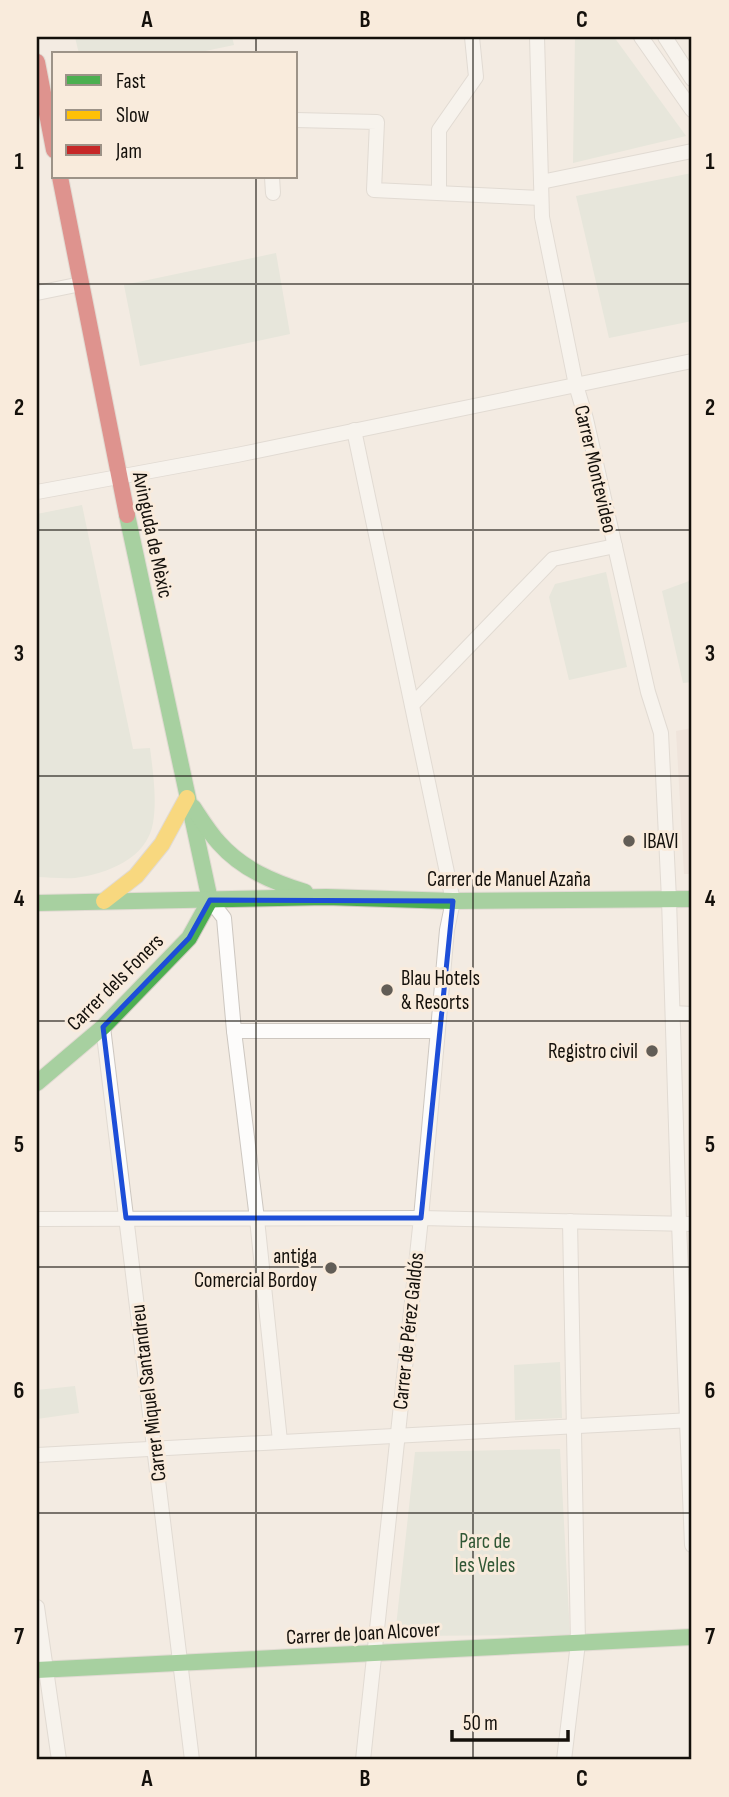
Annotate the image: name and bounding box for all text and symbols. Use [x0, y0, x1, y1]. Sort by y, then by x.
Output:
text: A [141, 6, 154, 34]
text: B [360, 6, 371, 34]
text: C [576, 6, 588, 34]
legend [52, 52, 298, 178]
text: Fast [116, 69, 146, 94]
text: Slow [116, 103, 150, 128]
text: Jam [115, 139, 142, 164]
text: 1 [14, 148, 24, 176]
text: 1 [705, 148, 715, 176]
text: 2 [14, 394, 24, 422]
text: 2 [705, 394, 715, 422]
street label: Carrer Montevideo [569, 403, 622, 535]
street label: Avinguda de Mèxic [127, 469, 178, 601]
text: 3 [14, 640, 24, 668]
text: 3 [705, 640, 715, 668]
place label: IBAVI [643, 829, 679, 854]
marker: IBAVI [621, 833, 637, 849]
street label: Carrer de Manuel Azaña [427, 867, 591, 892]
text: 4 [14, 885, 25, 913]
text: 4 [705, 885, 716, 913]
street label: Carrer dels Foners [62, 929, 169, 1036]
place label: Blau Hotels & Resorts [401, 966, 480, 1015]
marker: Blau Hotels & Resorts [379, 982, 395, 998]
place label: Registro civil [548, 1039, 638, 1064]
marker: Registro civil [644, 1043, 660, 1059]
text: 5 [14, 1131, 24, 1159]
text: 5 [705, 1131, 715, 1159]
place label: antiga Comercial Bordoy [194, 1244, 317, 1293]
street label: Carrer de Pérez Galdós [388, 1251, 429, 1411]
marker: antiga Comercial Bordoy [323, 1260, 339, 1276]
street label: Carrer Miquel Santandreu [125, 1303, 172, 1483]
text: 6 [14, 1377, 24, 1405]
text: 6 [705, 1377, 715, 1405]
park label: Parc de les Veles [455, 1529, 515, 1578]
street label: Carrer de Joan Alcover [286, 1617, 441, 1650]
text: 7 [14, 1623, 24, 1651]
text: 7 [705, 1623, 715, 1651]
scale bar [452, 1699, 568, 1743]
text: 50 m [463, 1711, 498, 1736]
text: A [141, 1765, 154, 1793]
text: B [360, 1765, 371, 1793]
text: C [576, 1765, 588, 1793]

